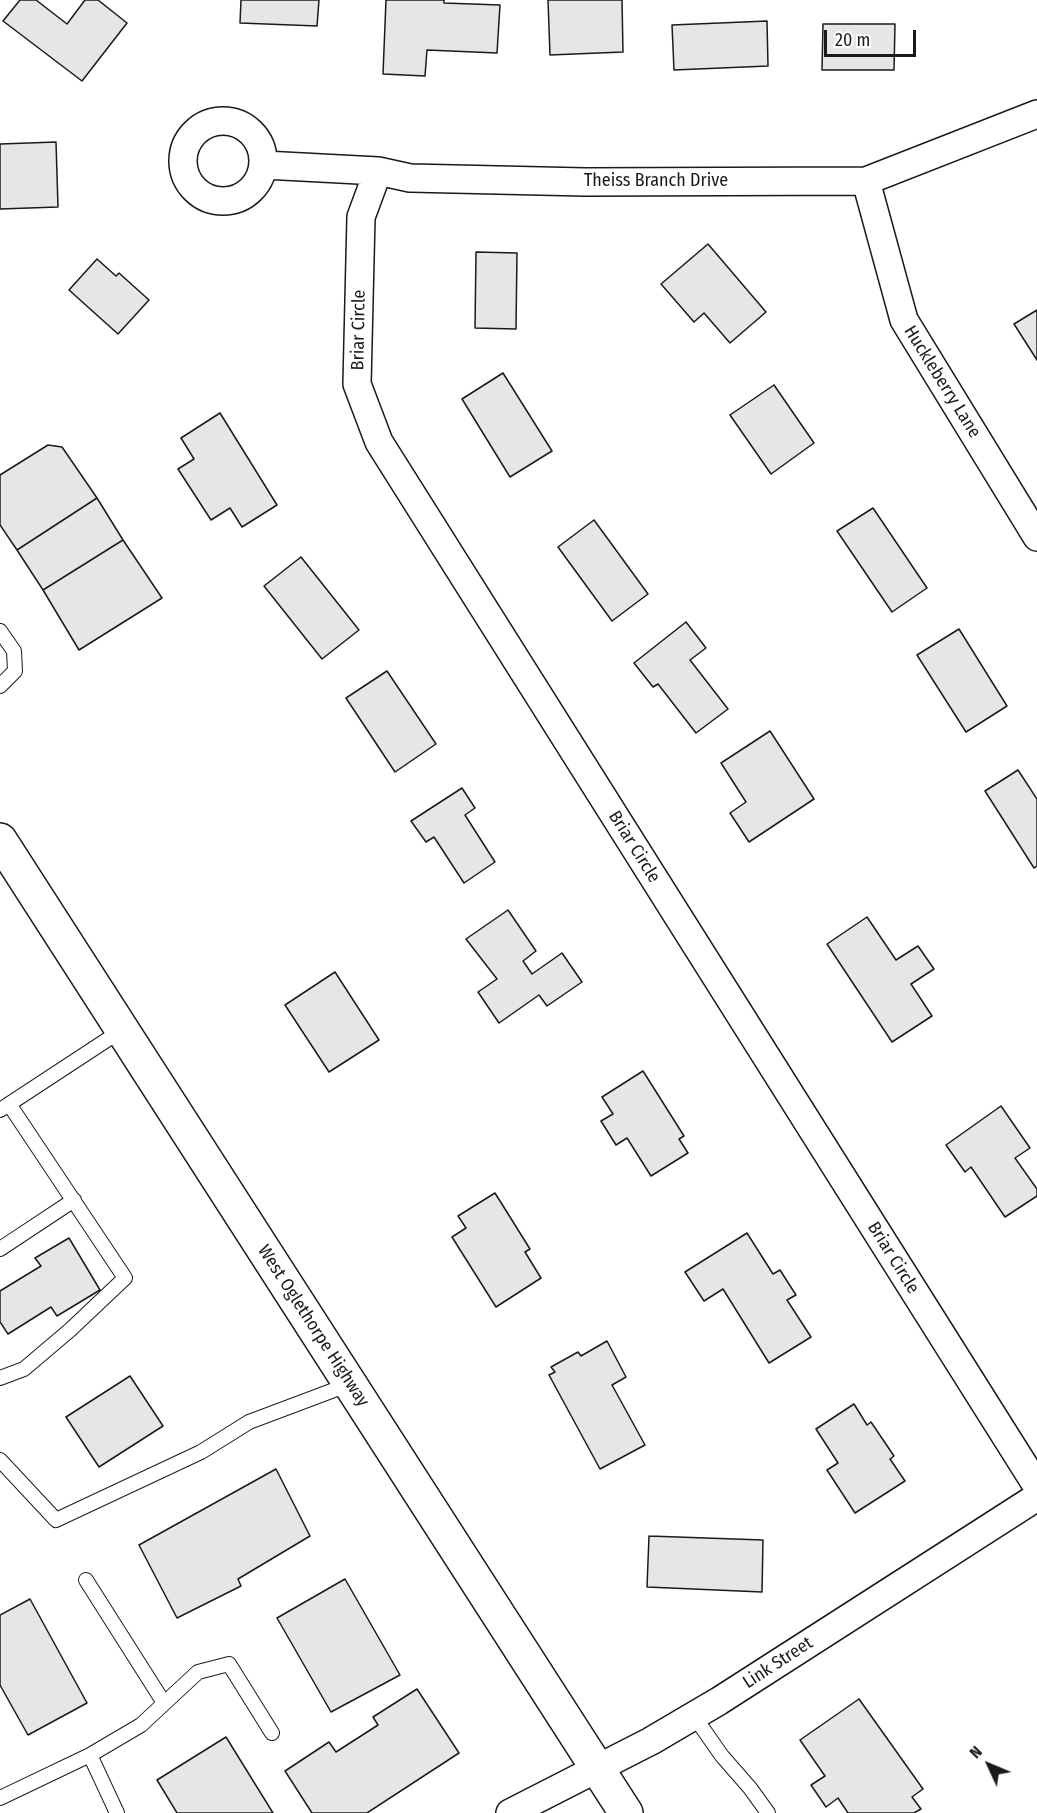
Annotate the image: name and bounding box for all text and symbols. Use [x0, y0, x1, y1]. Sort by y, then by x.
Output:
scale bar [827, 18, 918, 56]
text: 20 m [835, 29, 870, 51]
street label: Theiss Branch Drive [584, 170, 728, 192]
street label: Briar Circle [347, 289, 371, 371]
street label: Huckleberry Lane [899, 322, 985, 442]
street label: Briar Circle [603, 807, 665, 887]
street label: Briar Circle [862, 1218, 924, 1298]
street label: West Oglethorpe Highway [253, 1241, 373, 1411]
street label: Link Street [739, 1632, 817, 1694]
north arrow [959, 1735, 1019, 1795]
text: N [966, 1742, 986, 1762]

